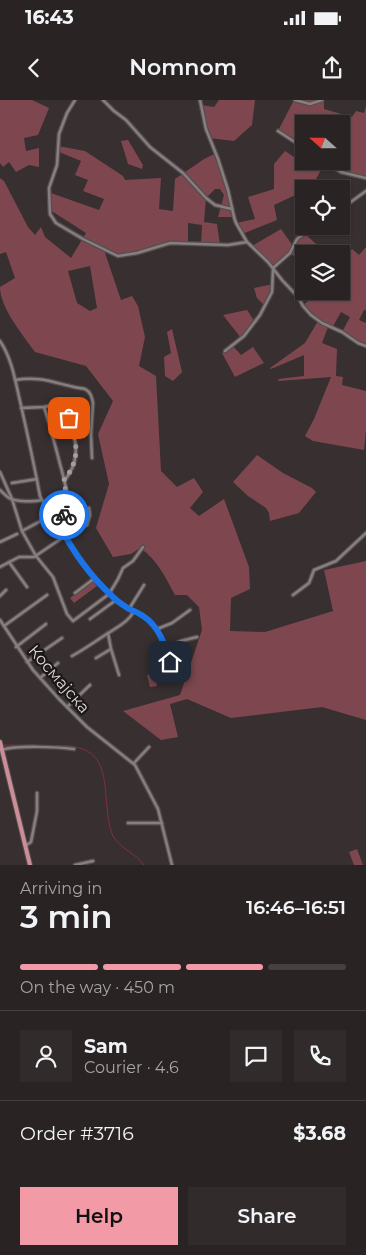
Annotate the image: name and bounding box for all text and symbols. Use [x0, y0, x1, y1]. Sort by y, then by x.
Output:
text: 16:43 [25, 6, 74, 29]
icon: back [20, 54, 48, 82]
text: Nomnom [129, 54, 237, 81]
icon: share [318, 54, 346, 82]
north arrow [295, 115, 350, 170]
map controls [295, 115, 350, 300]
button: locate [295, 180, 350, 235]
button: layers [295, 245, 350, 300]
pin [48, 397, 90, 439]
icon: bag [55, 404, 83, 432]
courier [39, 490, 89, 540]
icon: bike [50, 501, 78, 529]
street label: Космајска [24, 641, 94, 717]
pin [149, 641, 191, 683]
icon: home [156, 648, 184, 676]
text: Arriving in [20, 879, 102, 898]
text: 16:46–16:51 [246, 896, 346, 919]
text: 3 min [20, 897, 112, 936]
text: On the way · 450 m [20, 978, 175, 997]
button: person [20, 1030, 72, 1082]
button: chat [230, 1030, 282, 1082]
button: phone [294, 1030, 346, 1082]
text: Sam [84, 1035, 128, 1058]
text: Courier · 4.6 [84, 1058, 179, 1077]
text: Order #3716 [20, 1122, 134, 1145]
text: $3.68 [293, 1122, 346, 1145]
button: Help [20, 1187, 178, 1245]
button: Share [188, 1187, 346, 1245]

